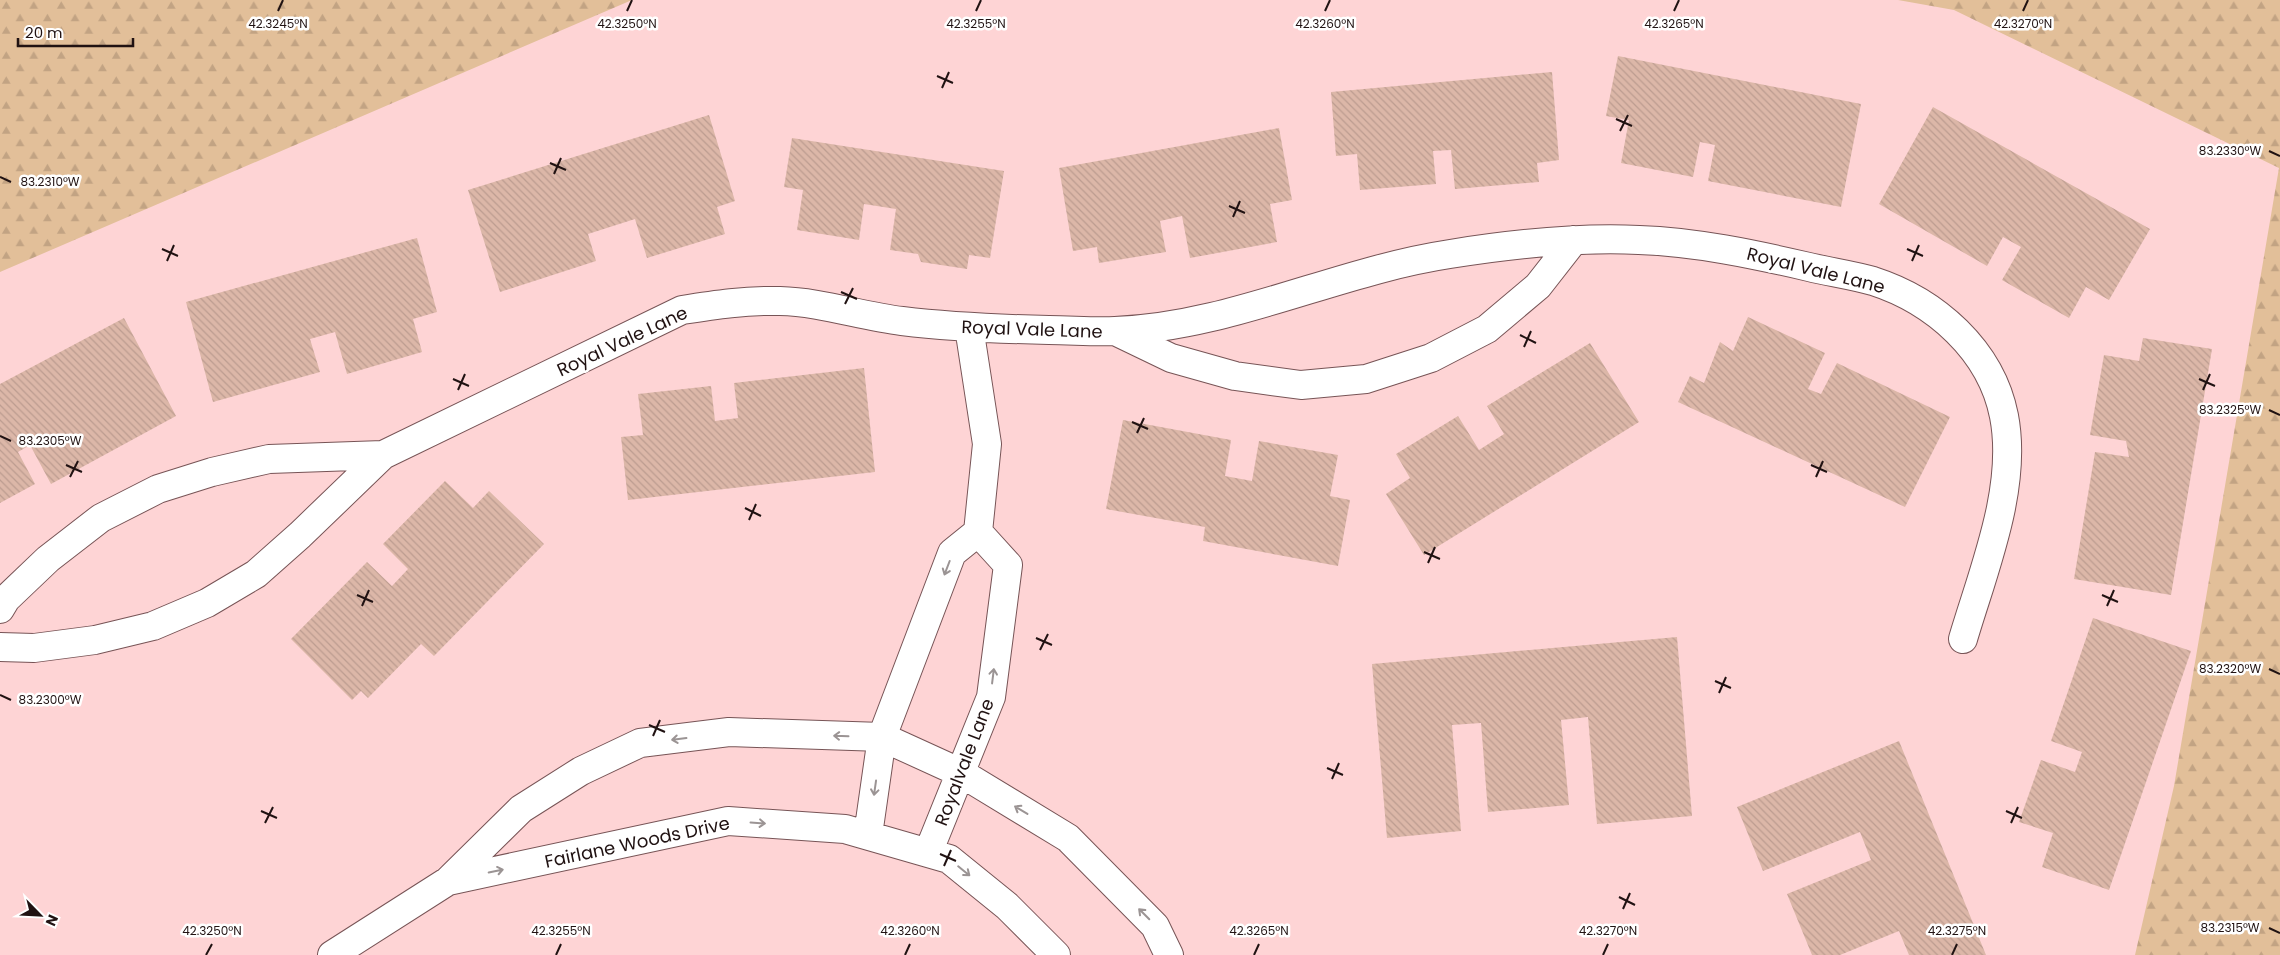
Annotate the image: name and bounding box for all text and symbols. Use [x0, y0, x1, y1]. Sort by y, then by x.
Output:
scale bar [18, 15, 132, 47]
text: 42.3245°N [248, 15, 308, 32]
text: 42.3250°N [597, 15, 657, 32]
text: 42.3255°N [946, 15, 1006, 32]
text: 42.3260°N [1295, 15, 1355, 32]
text: 42.3265°N [1644, 15, 1704, 32]
text: 42.3270°N [1994, 15, 2052, 32]
text: 20 m [25, 22, 63, 43]
text: 83.2330°W [2199, 142, 2261, 159]
text: 83.2310°W [20, 173, 80, 190]
street label: Royal Vale Lane [1744, 241, 1888, 299]
street label: Royal Vale Lane [553, 300, 691, 382]
street label: Royal Vale Lane [961, 314, 1103, 344]
text: 83.2325°W [2199, 401, 2261, 418]
text: 83.2305°W [19, 432, 82, 449]
one-way arrow [941, 560, 951, 575]
text: 83.2320°W [2199, 660, 2261, 677]
one-way arrow [988, 669, 998, 685]
text: 83.2300°W [19, 691, 82, 708]
street label: Royalvale Lane [928, 695, 1000, 829]
one-way arrow [833, 731, 850, 741]
one-way arrow [671, 734, 687, 744]
one-way arrow [870, 780, 880, 796]
one-way arrow [1014, 804, 1028, 814]
street label: Fairlane Woods Drive [542, 810, 732, 874]
one-way arrow [749, 818, 765, 827]
one-way arrow [957, 865, 970, 876]
one-way arrow [487, 866, 503, 876]
north arrow [15, 890, 65, 940]
one-way arrow [1138, 909, 1150, 921]
text: N [41, 911, 63, 929]
text: 83.2315°W [2200, 919, 2260, 936]
text: 42.3250°N [182, 922, 242, 939]
text: 42.3255°N [531, 922, 591, 939]
text: 42.3260°N [880, 922, 940, 939]
text: 42.3265°N [1229, 922, 1289, 939]
text: 42.3270°N [1579, 922, 1637, 939]
text: 42.3275°N [1928, 922, 1986, 939]

